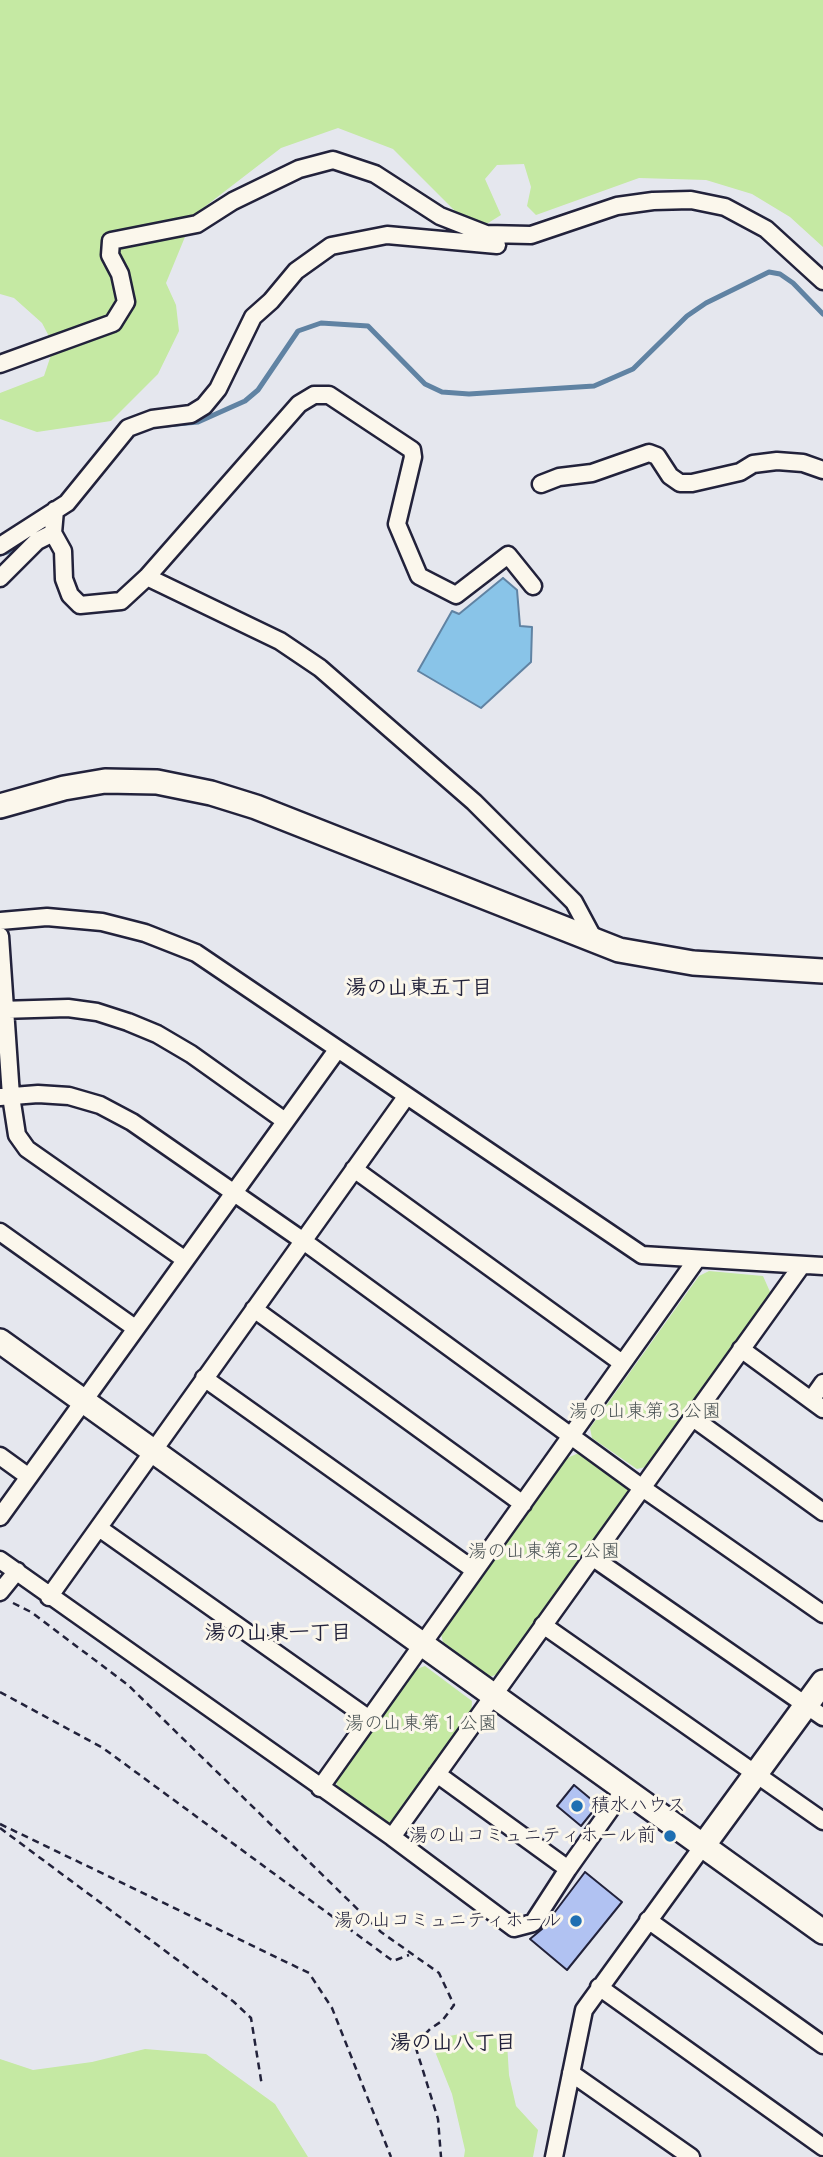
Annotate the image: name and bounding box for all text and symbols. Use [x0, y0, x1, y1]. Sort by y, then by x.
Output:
district label: 湯の山東五丁目 [346, 975, 492, 1001]
park label: 湯の山東第３公園 [569, 1401, 721, 1423]
park label: 湯の山東第２公園 [468, 1541, 620, 1563]
district label: 湯の山東一丁目 [205, 1620, 351, 1646]
park label: 湯の山東第１公園 [345, 1713, 497, 1735]
place label: 積水ハウス [591, 1795, 686, 1817]
marker: 積水ハウス [569, 1798, 585, 1814]
place label: 湯の山コミュニティホール前 [409, 1825, 656, 1847]
marker: 湯の山コミュニティホール前 [662, 1828, 678, 1844]
place label: 湯の山コミュニティホール [334, 1910, 562, 1932]
marker: 湯の山コミュニティホール [568, 1913, 584, 1929]
district label: 湯の山八丁目 [390, 2030, 516, 2056]

